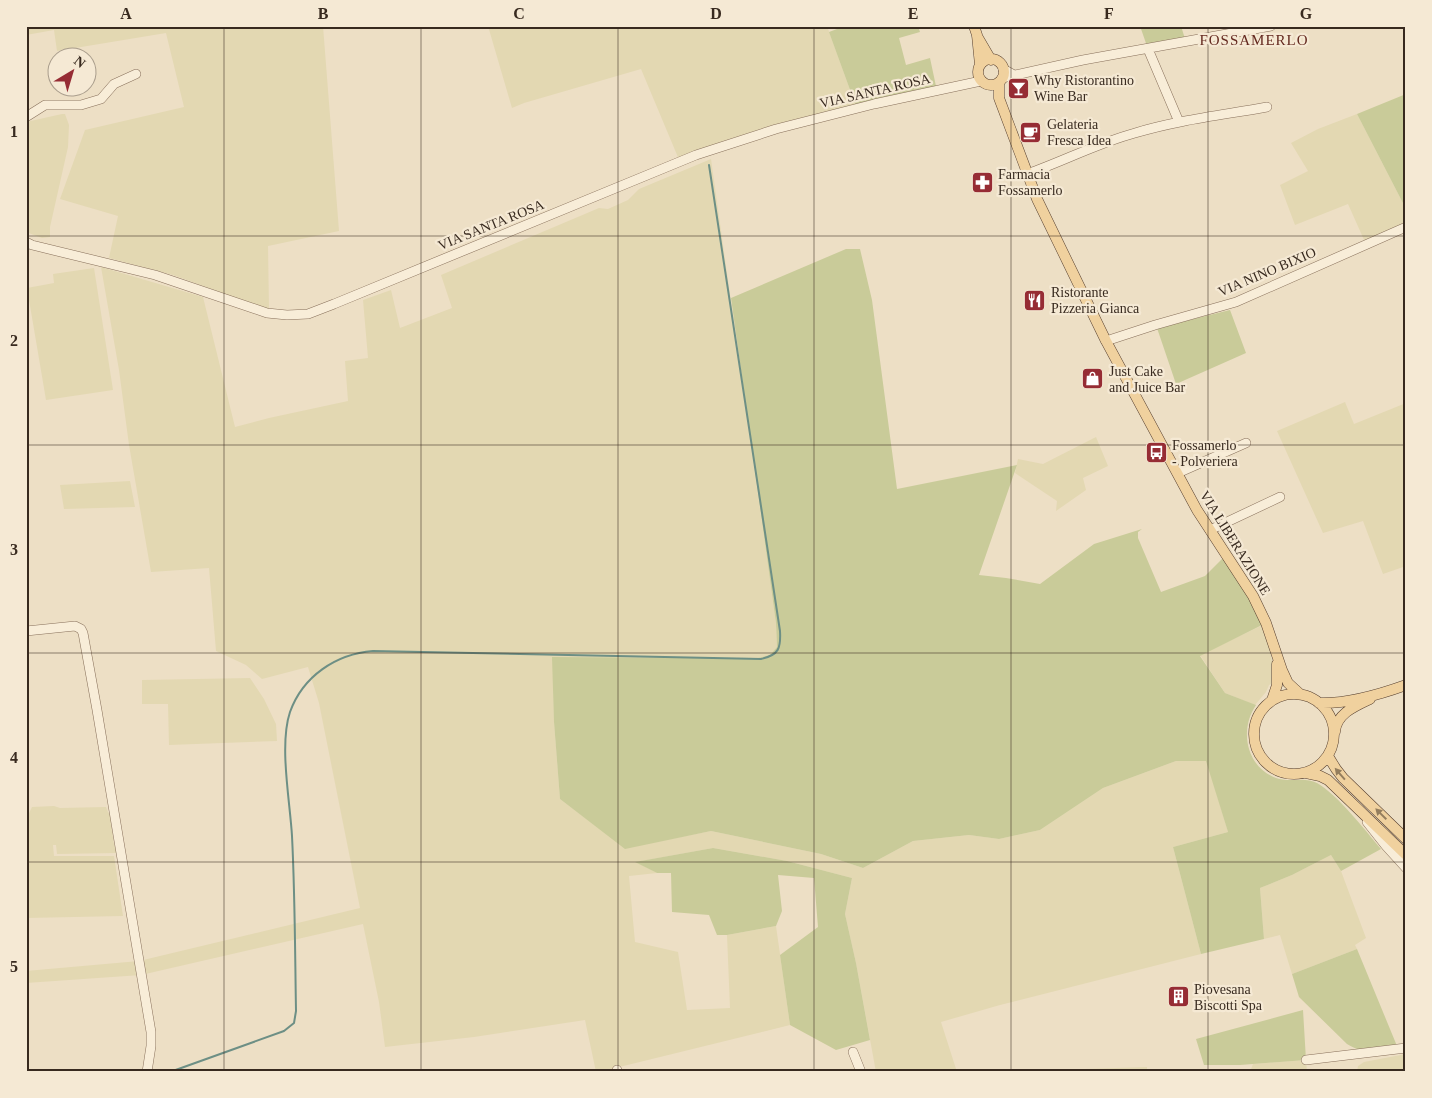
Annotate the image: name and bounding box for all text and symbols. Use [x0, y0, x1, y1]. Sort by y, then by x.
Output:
text: A [120, 5, 132, 22]
text: B [318, 5, 329, 22]
text: C [513, 5, 525, 22]
text: D [710, 5, 722, 22]
text: E [908, 5, 918, 22]
text: F [1104, 5, 1114, 22]
text: G [1300, 5, 1313, 22]
district label: FOSSAMERLO [1199, 32, 1309, 48]
north arrow [48, 48, 98, 98]
text: N [71, 53, 88, 71]
street label: VIA SANTA ROSA [818, 71, 933, 111]
place label: Why Ristorantino Wine Bar [1034, 73, 1134, 104]
bar icon: Why Ristorantino Wine Bar [1006, 76, 1030, 100]
place label: Gelateria Fresca Idea [1047, 117, 1112, 148]
cafe icon: Gelateria Fresca Idea [1019, 120, 1043, 144]
text: 1 [10, 123, 18, 140]
place label: Farmacia Fossamerlo [998, 167, 1063, 198]
pharmacy icon: Farmacia Fossamerlo [970, 170, 994, 194]
street label: VIA SANTA ROSA [436, 197, 547, 253]
street label: VIA NINO BIXIO [1216, 245, 1318, 299]
place label: Ristorante Pizzeria Gianca [1051, 285, 1140, 316]
restaurant icon: Ristorante Pizzeria Gianca [1023, 288, 1047, 312]
text: 2 [10, 332, 18, 349]
place label: Just Cake and Juice Bar [1109, 364, 1186, 395]
shop icon: Just Cake and Juice Bar [1081, 367, 1105, 391]
place label: Fossamerlo - Polveriera [1172, 438, 1238, 469]
bus stop icon: Fossamerlo - Polveriera [1144, 441, 1168, 465]
street label: VIA LIBERAZIONE [1197, 488, 1273, 598]
text: 3 [10, 541, 18, 558]
text: 4 [10, 749, 18, 766]
one-way arrow [1335, 768, 1346, 781]
one-way arrow [1375, 809, 1387, 821]
text: 5 [10, 958, 18, 975]
place label: Piovesana Biscotti Spa [1194, 982, 1263, 1013]
building icon: Piovesana Biscotti Spa [1166, 985, 1190, 1009]

